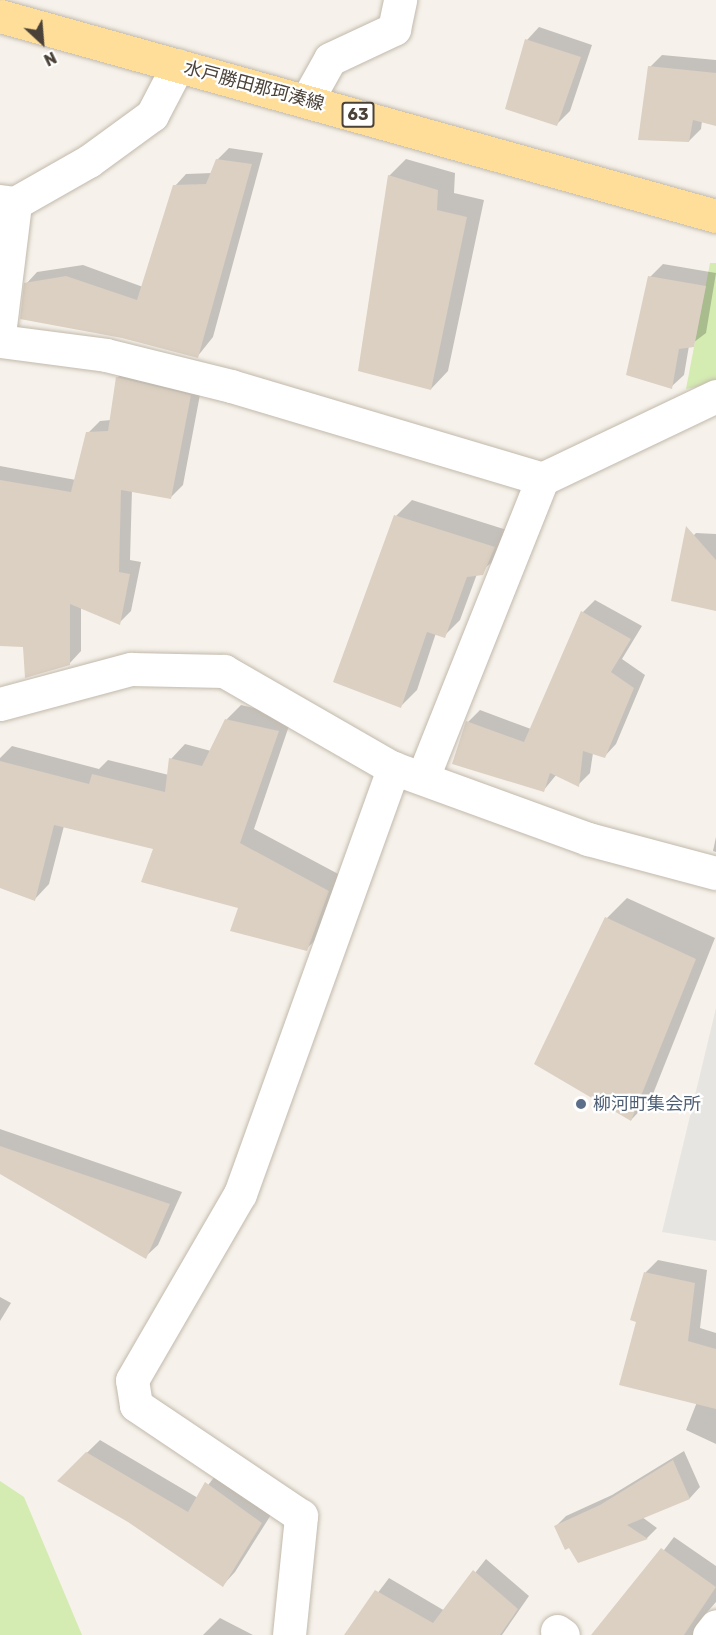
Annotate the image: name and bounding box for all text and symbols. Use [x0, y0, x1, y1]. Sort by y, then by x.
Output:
north arrow [12, 12, 72, 72]
text: N [41, 48, 59, 70]
street label: 水戸勝田那珂湊線 [182, 57, 326, 115]
road number: 63 [342, 102, 374, 128]
place label: 柳河町集会所 [593, 1093, 701, 1115]
marker: 柳河町集会所 [574, 1097, 588, 1111]

